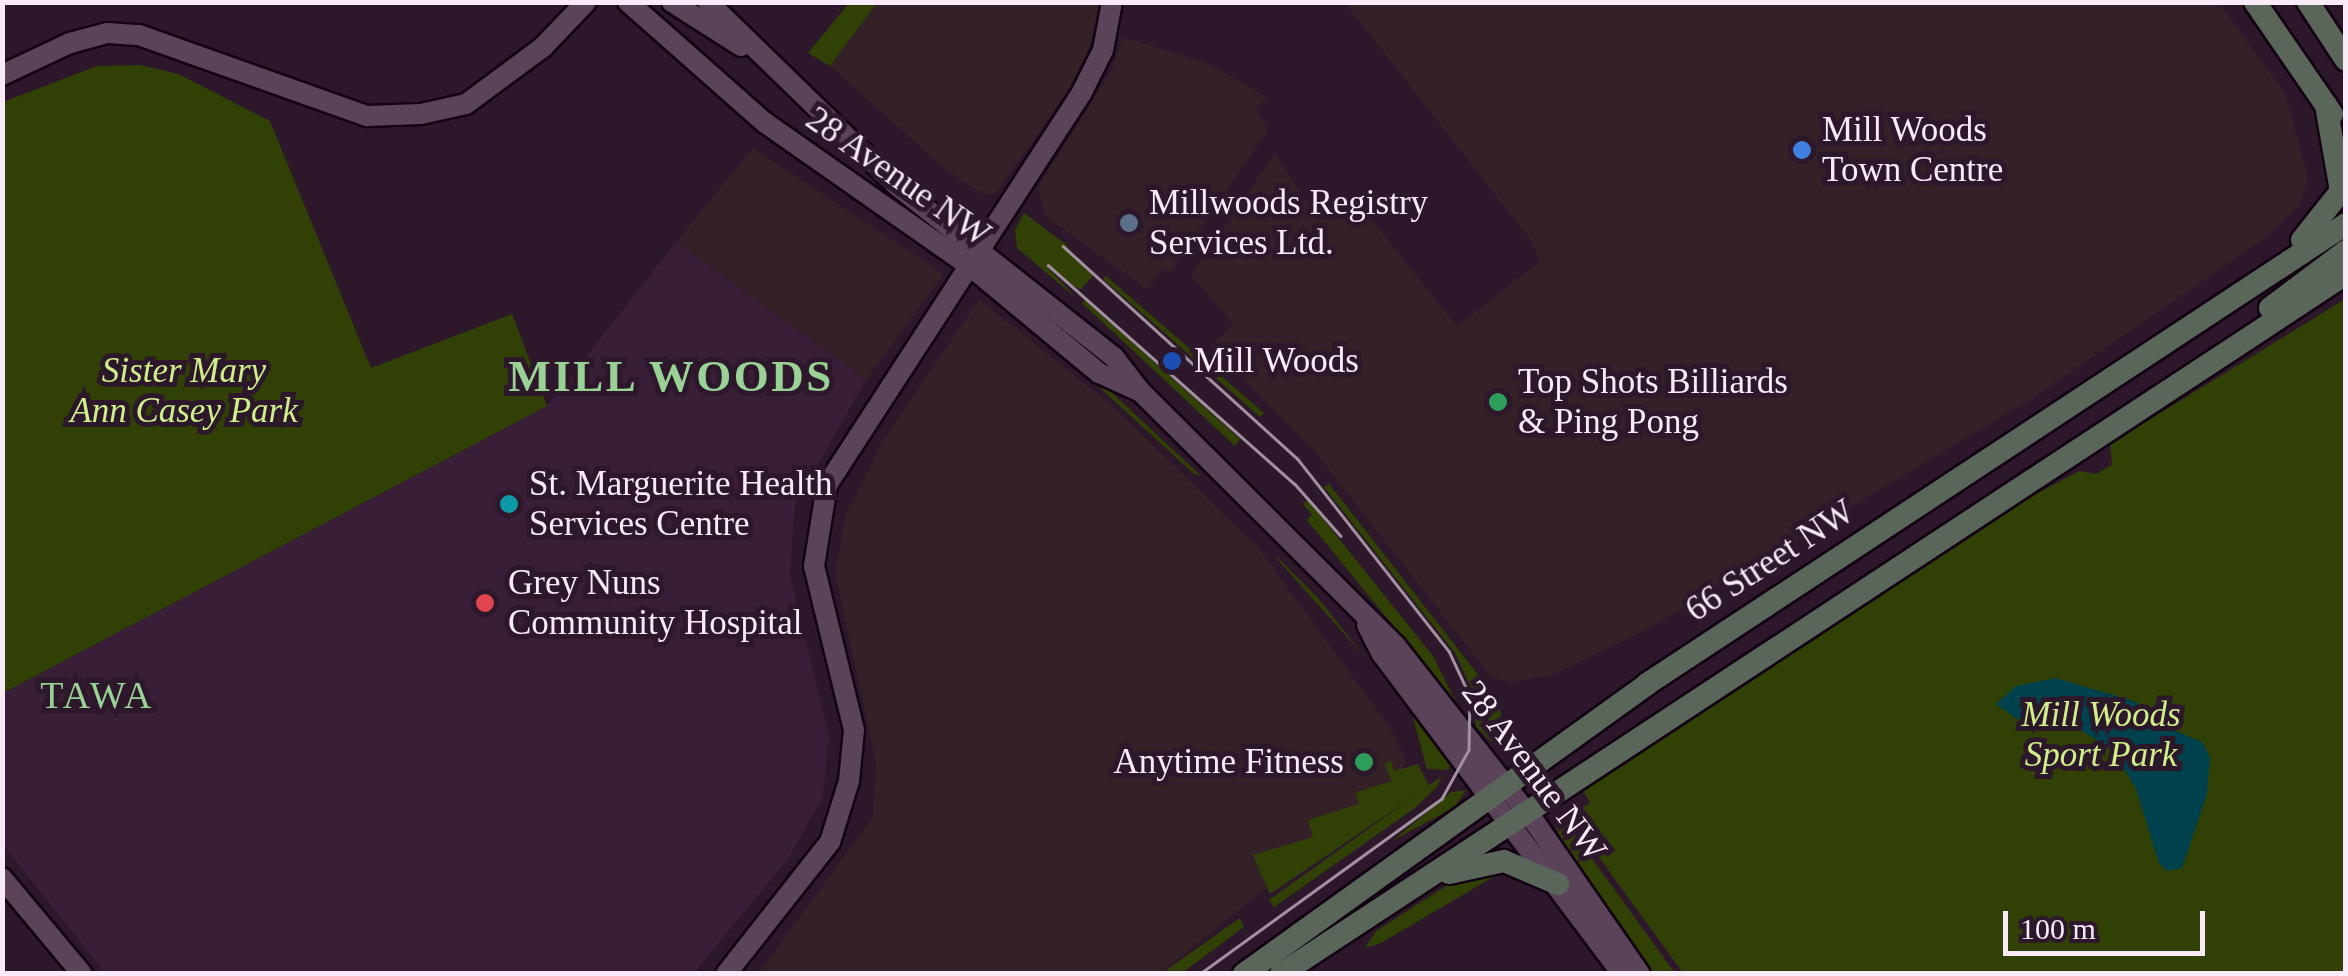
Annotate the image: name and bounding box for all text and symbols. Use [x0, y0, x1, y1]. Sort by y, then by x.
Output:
street label: 28 Avenue NW [797, 98, 999, 256]
place label: Mill Woods Town Centre [1822, 109, 2003, 191]
marker: Mill Woods Town Centre [1791, 139, 1813, 161]
place label: Millwoods Registry Services Ltd. [1149, 182, 1428, 264]
marker: Millwoods Registry Services Ltd. [1118, 212, 1140, 234]
place label: Mill Woods [1194, 340, 1359, 382]
marker: Mill Woods [1159, 348, 1185, 374]
park label: Sister Mary Ann Casey Park [70, 350, 298, 432]
district label: MILL WOODS [507, 350, 835, 404]
place label: Top Shots Billiards & Ping Pong [1518, 361, 1788, 443]
marker: Top Shots Billiards & Ping Pong [1487, 391, 1509, 413]
place label: St. Marguerite Health Services Centre [529, 463, 833, 545]
street label: 66 Street NW [1678, 491, 1862, 631]
marker: St. Marguerite Health Services Centre [498, 493, 520, 515]
place label: Grey Nuns Community Hospital [508, 562, 803, 644]
marker: Grey Nuns Community Hospital [472, 590, 498, 616]
street label: 28 Avenue NW [1452, 672, 1616, 870]
district label: TAWA [40, 673, 154, 719]
park label: Mill Woods Sport Park [2021, 694, 2181, 776]
place label: Anytime Fitness [1114, 741, 1344, 783]
marker: Anytime Fitness [1353, 751, 1375, 773]
scale bar [2008, 891, 2210, 953]
text: 100 m [2020, 912, 2096, 945]

